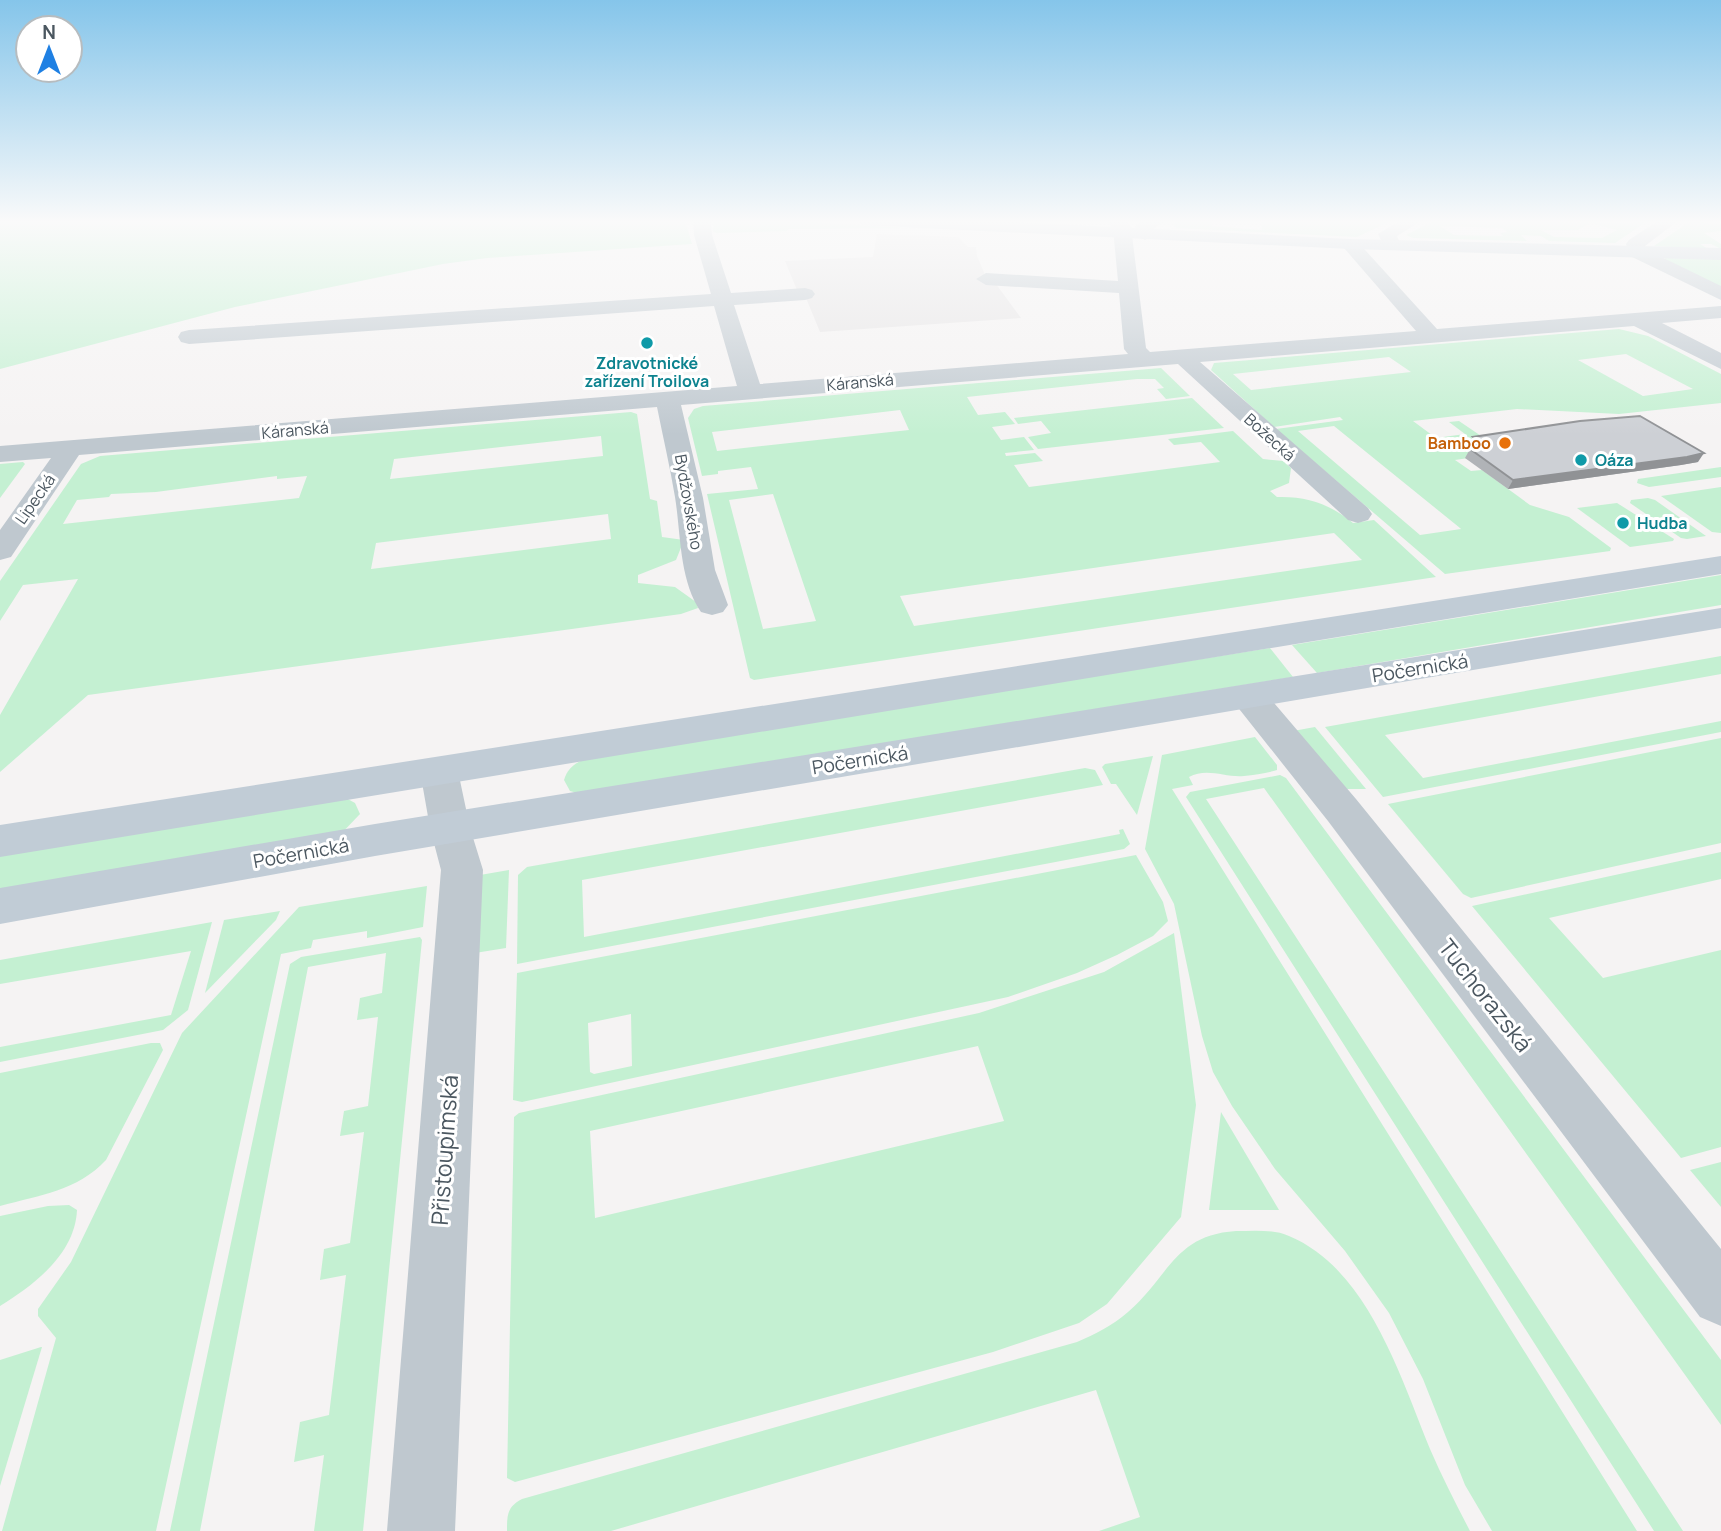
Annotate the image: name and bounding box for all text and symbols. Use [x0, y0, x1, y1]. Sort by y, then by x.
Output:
north arrow [14, 14, 84, 84]
text: N [42, 19, 56, 45]
marker: Zdravotnické zařízení Troilova [639, 335, 655, 351]
place label: Zdravotnické zařízení Troilova [585, 352, 709, 392]
street label: Káranská [825, 368, 895, 396]
street label: Božecká [1240, 408, 1300, 466]
street label: Káranská [260, 416, 330, 444]
place label: Bamboo [1428, 432, 1491, 454]
marker: Bamboo [1497, 435, 1513, 451]
place label: Oáza [1595, 449, 1633, 471]
marker: Oáza [1573, 452, 1589, 468]
street label: Bydžovského [670, 453, 708, 551]
street label: Lipecká [10, 470, 60, 528]
place label: Hudba [1637, 512, 1688, 534]
marker: Hudba [1615, 515, 1631, 531]
street label: Počernická [1370, 648, 1470, 688]
street label: Počernická [810, 740, 910, 780]
street label: Počernická [251, 832, 351, 874]
street label: Tuchorazská [1432, 932, 1540, 1058]
street label: Přistoupimská [423, 1074, 465, 1226]

